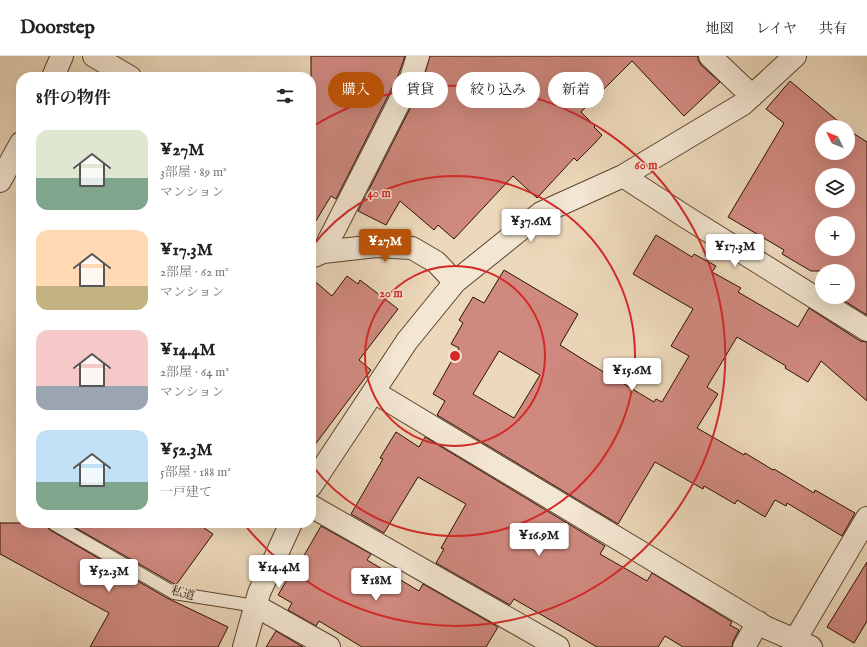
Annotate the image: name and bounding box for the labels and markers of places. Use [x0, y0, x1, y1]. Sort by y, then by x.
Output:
pin: ¥37.6M [498, 209, 564, 243]
pin: ¥27M [361, 229, 409, 263]
pin: ¥17.3M [702, 234, 768, 268]
centre of rings [448, 349, 462, 363]
pin: ¥15.6M [599, 358, 665, 392]
pin: ¥16.9M [506, 523, 572, 557]
pin: ¥14.4M [246, 555, 312, 589]
pin: ¥52.3M [76, 559, 142, 593]
pin: ¥18M [352, 568, 400, 602]

